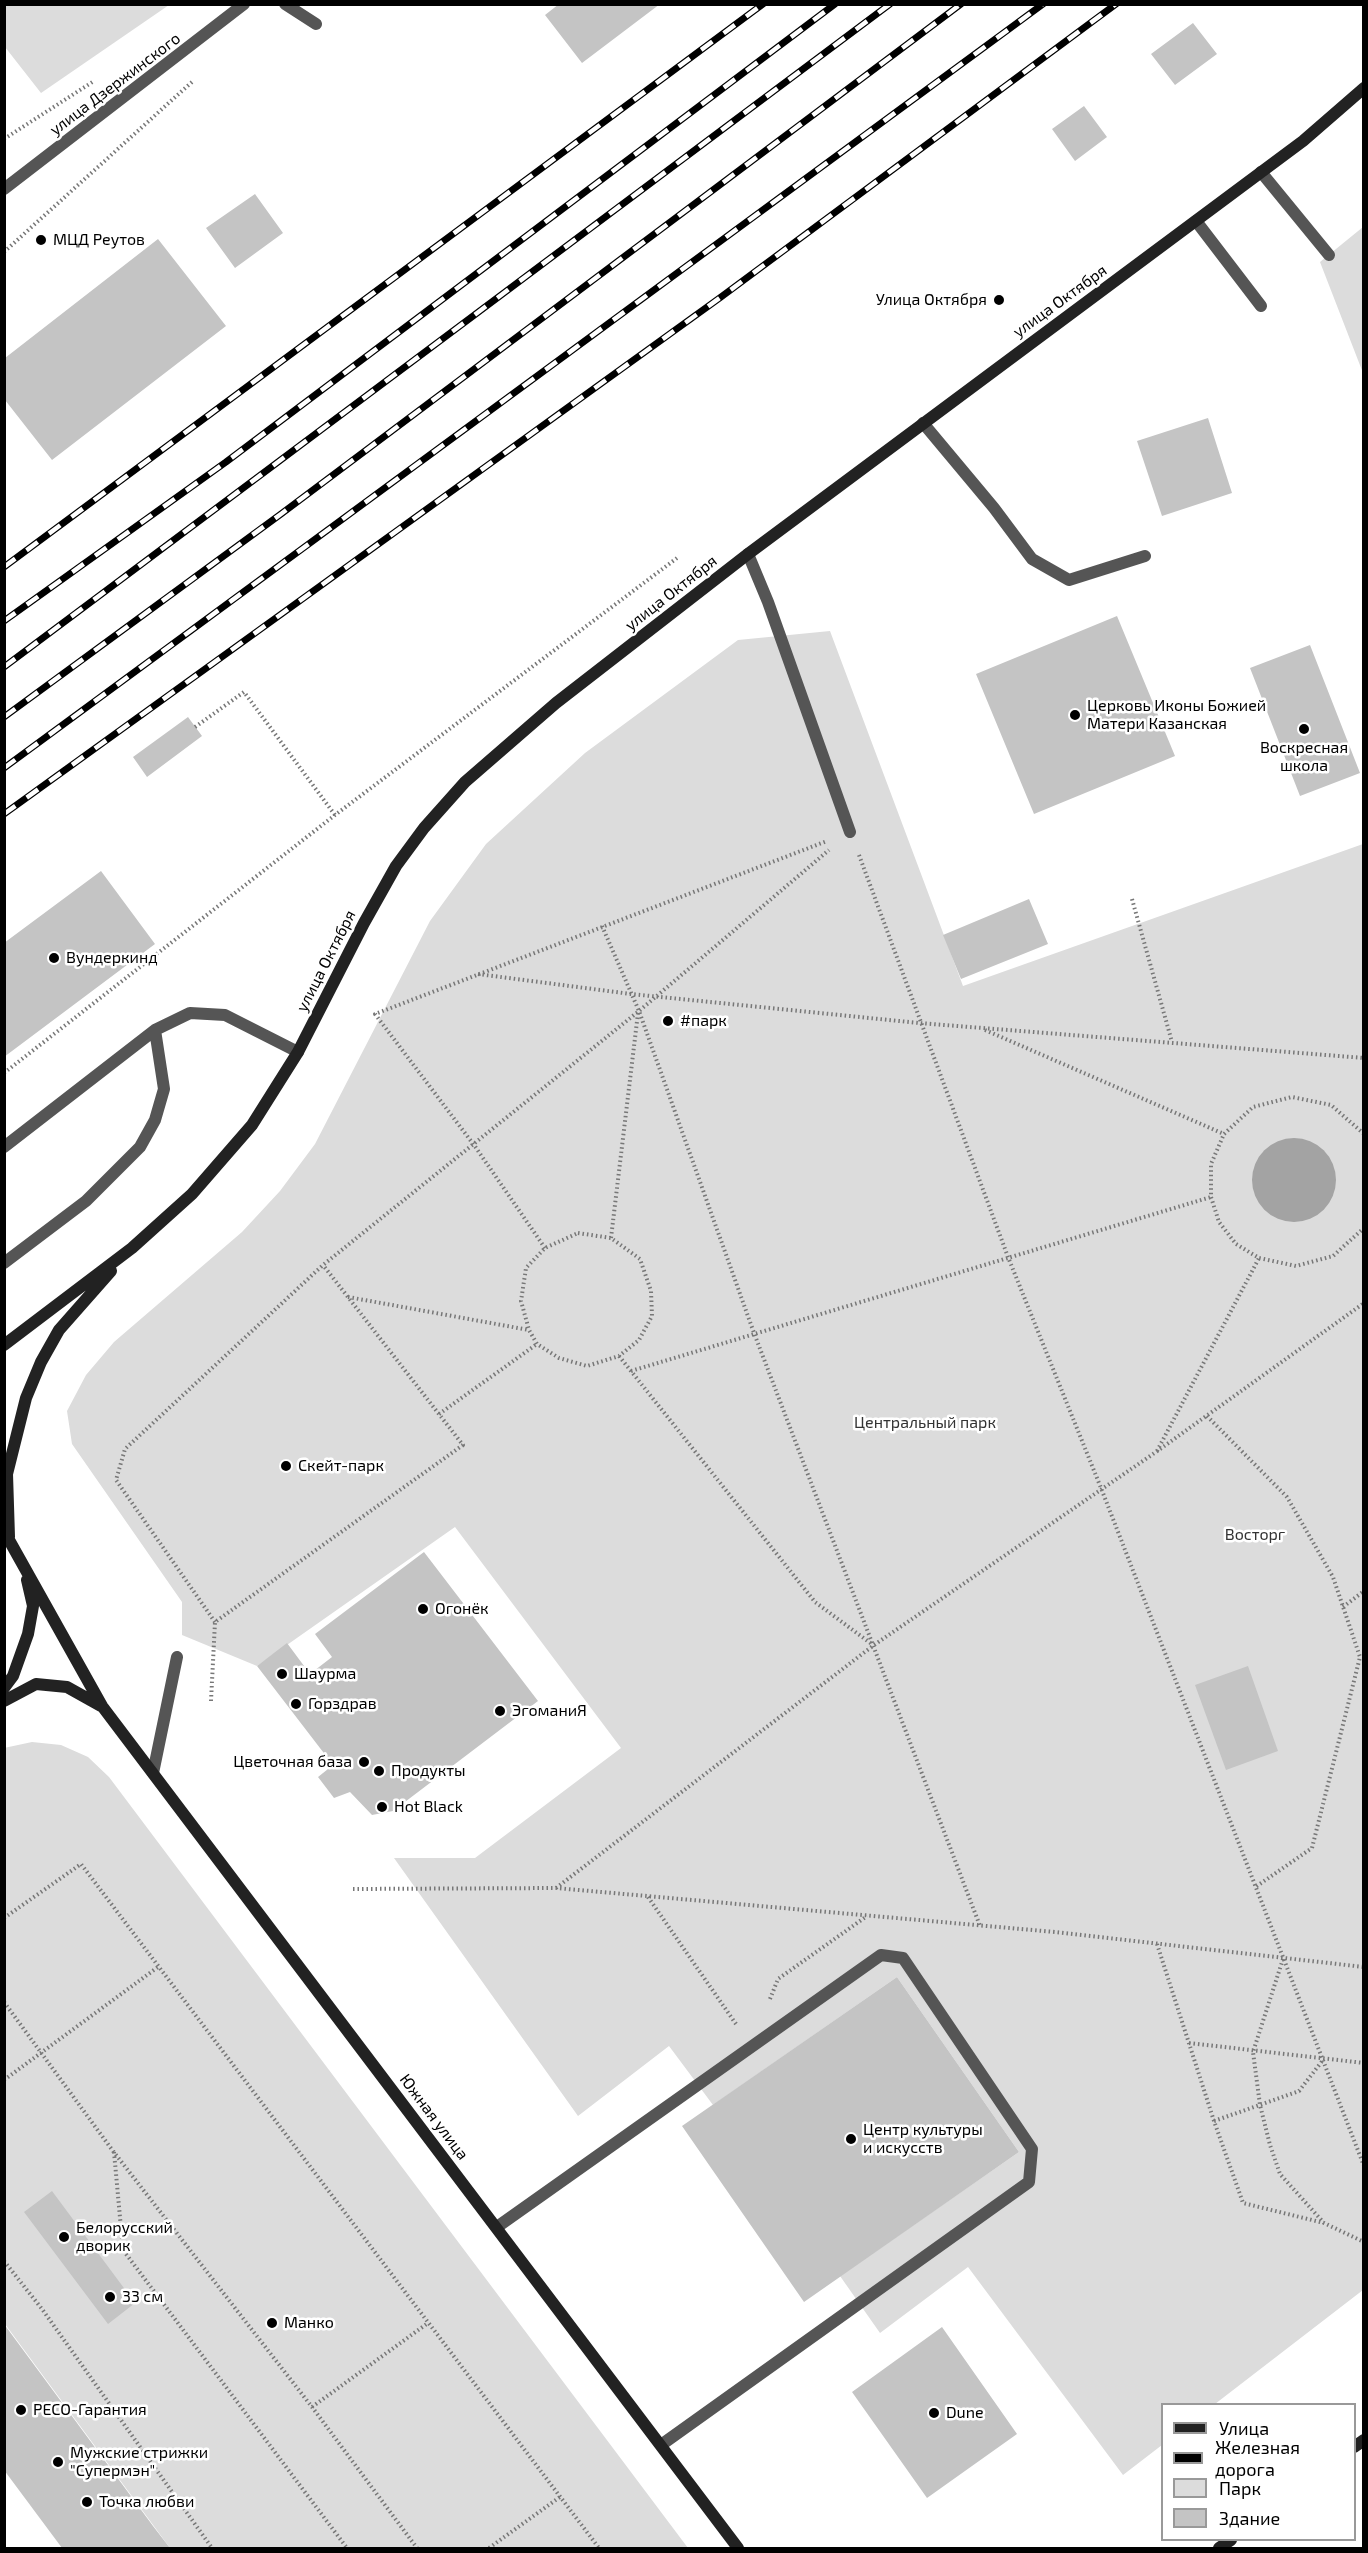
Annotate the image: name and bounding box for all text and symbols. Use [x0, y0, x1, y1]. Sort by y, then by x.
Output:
street label: улица Дзержинского [46, 29, 184, 139]
place label: МЦД Реутов [53, 230, 145, 250]
marker: МЦД Реутов [34, 233, 48, 247]
street label: улица Октября [1009, 261, 1111, 341]
place label: Улица Октября [876, 290, 987, 310]
marker: Улица Октября [992, 293, 1006, 307]
street label: улица Октября [621, 551, 721, 635]
place label: Церковь Иконы Божией Матери Казанская [1087, 696, 1266, 734]
marker: Церковь Иконы Божией Матери Казанская [1068, 708, 1082, 722]
marker: Воскресная школа [1297, 722, 1311, 736]
place label: Воскресная школа [1260, 738, 1348, 776]
street label: улица Октября [292, 907, 360, 1015]
place label: Вундеркинд [66, 948, 158, 968]
marker: Вундеркинд [47, 951, 61, 965]
place label: #парк [680, 1011, 727, 1031]
marker: #парк [661, 1014, 675, 1028]
park label: Центральный парк [854, 1413, 996, 1433]
place label: Скейт-парк [298, 1456, 384, 1476]
marker: Скейт-парк [279, 1459, 293, 1473]
park label: Восторг [1225, 1525, 1285, 1545]
place label: Огонёк [435, 1599, 489, 1619]
marker: Огонёк [416, 1602, 430, 1616]
place label: Шаурма [294, 1664, 356, 1684]
marker: Шаурма [275, 1667, 289, 1681]
place label: Горздрав [308, 1694, 377, 1714]
marker: Горздрав [289, 1697, 303, 1711]
place label: ЭгоманиЯ [512, 1701, 587, 1721]
marker: ЭгоманиЯ [493, 1704, 507, 1718]
place label: Цветочная база [233, 1752, 352, 1772]
marker: Цветочная база [357, 1755, 371, 1769]
place label: Продукты [391, 1761, 466, 1781]
marker: Продукты [372, 1764, 386, 1778]
place label: Hot Black [394, 1797, 463, 1817]
marker: Hot Black [375, 1800, 389, 1814]
street label: Южная улица [395, 2070, 473, 2164]
place label: Центр культуры и искусств [863, 2120, 983, 2158]
marker: Центр культуры и искусств [844, 2132, 858, 2146]
place label: Белорусский дворик [76, 2218, 173, 2256]
marker: Белорусский дворик [57, 2230, 71, 2244]
place label: 33 см [122, 2287, 163, 2307]
marker: 33 см [103, 2290, 117, 2304]
place label: Манко [284, 2313, 334, 2333]
marker: Манко [265, 2316, 279, 2330]
place label: РЕСО-Гарантия [33, 2400, 147, 2420]
marker: РЕСО-Гарантия [14, 2403, 28, 2417]
place label: Dune [946, 2403, 984, 2423]
legend [1161, 2403, 1356, 2541]
marker: Dune [927, 2406, 941, 2420]
text: Улица [1219, 2417, 1269, 2439]
text: Железная дорога [1215, 2436, 1300, 2480]
place label: Мужские стрижки "Супермэн" [70, 2443, 208, 2481]
marker: Мужские стрижки "Супермэн" [51, 2455, 65, 2469]
text: Парк [1219, 2477, 1261, 2499]
place label: Точка любви [99, 2492, 194, 2512]
marker: Точка любви [80, 2495, 94, 2509]
text: Здание [1219, 2507, 1280, 2529]

